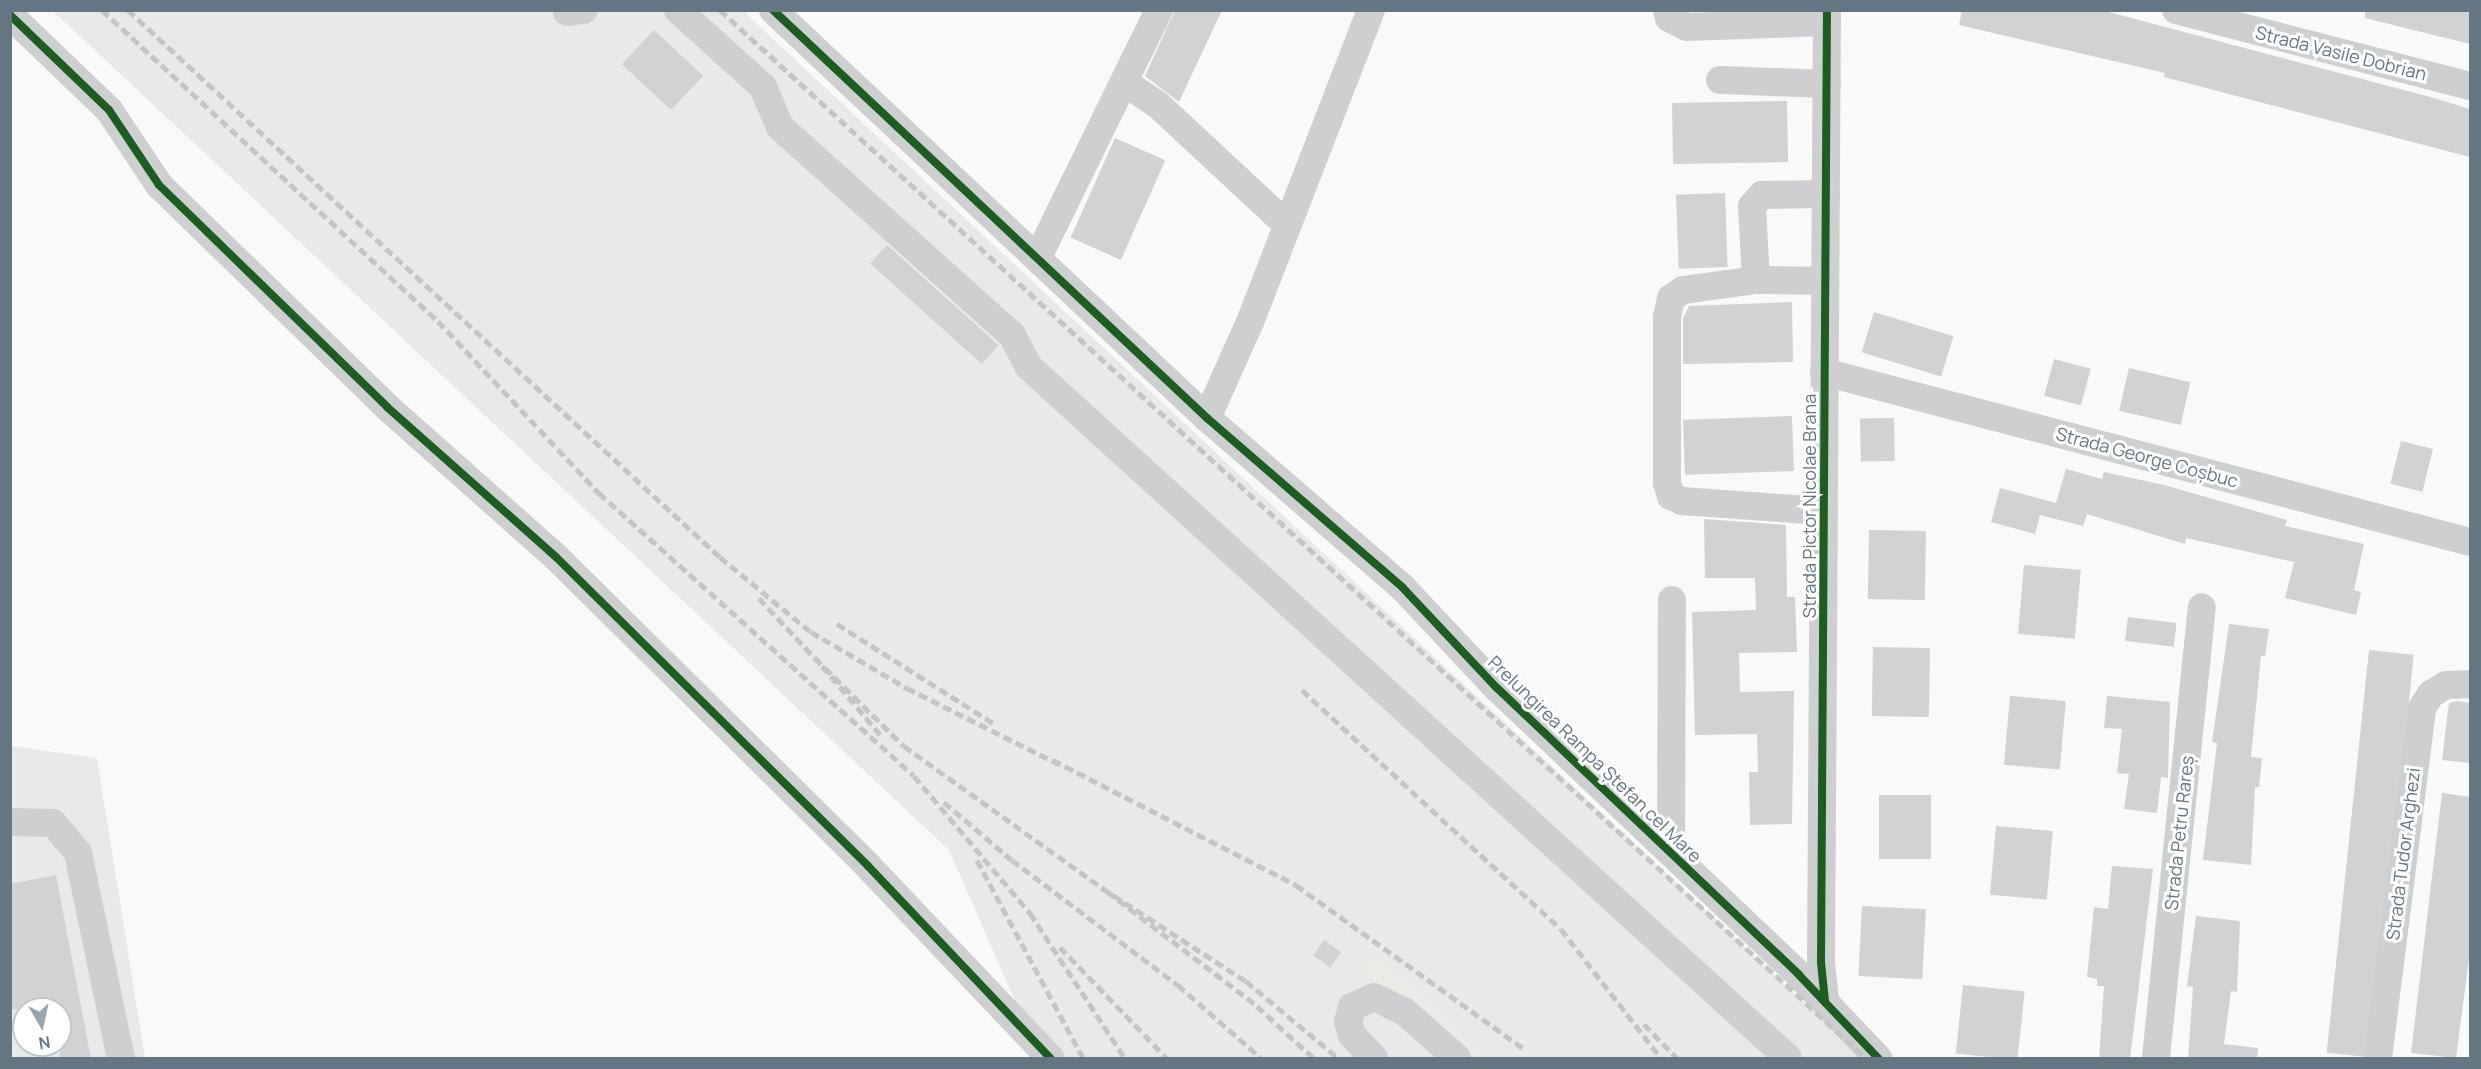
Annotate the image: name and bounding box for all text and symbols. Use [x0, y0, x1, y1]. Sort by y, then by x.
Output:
street label: Strada Vasile Dobrian [2253, 21, 2429, 85]
street label: Strada Pictor Nicolae Brana [1798, 394, 1820, 618]
street label: Strada George Coșbuc [2054, 422, 2240, 492]
street label: Prelungirea Rampa Ștefan cel Mare [1484, 651, 1706, 867]
street label: Strada Petru Rareș [2160, 754, 2198, 912]
street label: Strada Tudor Arghezi [2382, 766, 2424, 942]
north arrow [12, 997, 72, 1057]
text: N [37, 1031, 52, 1055]

